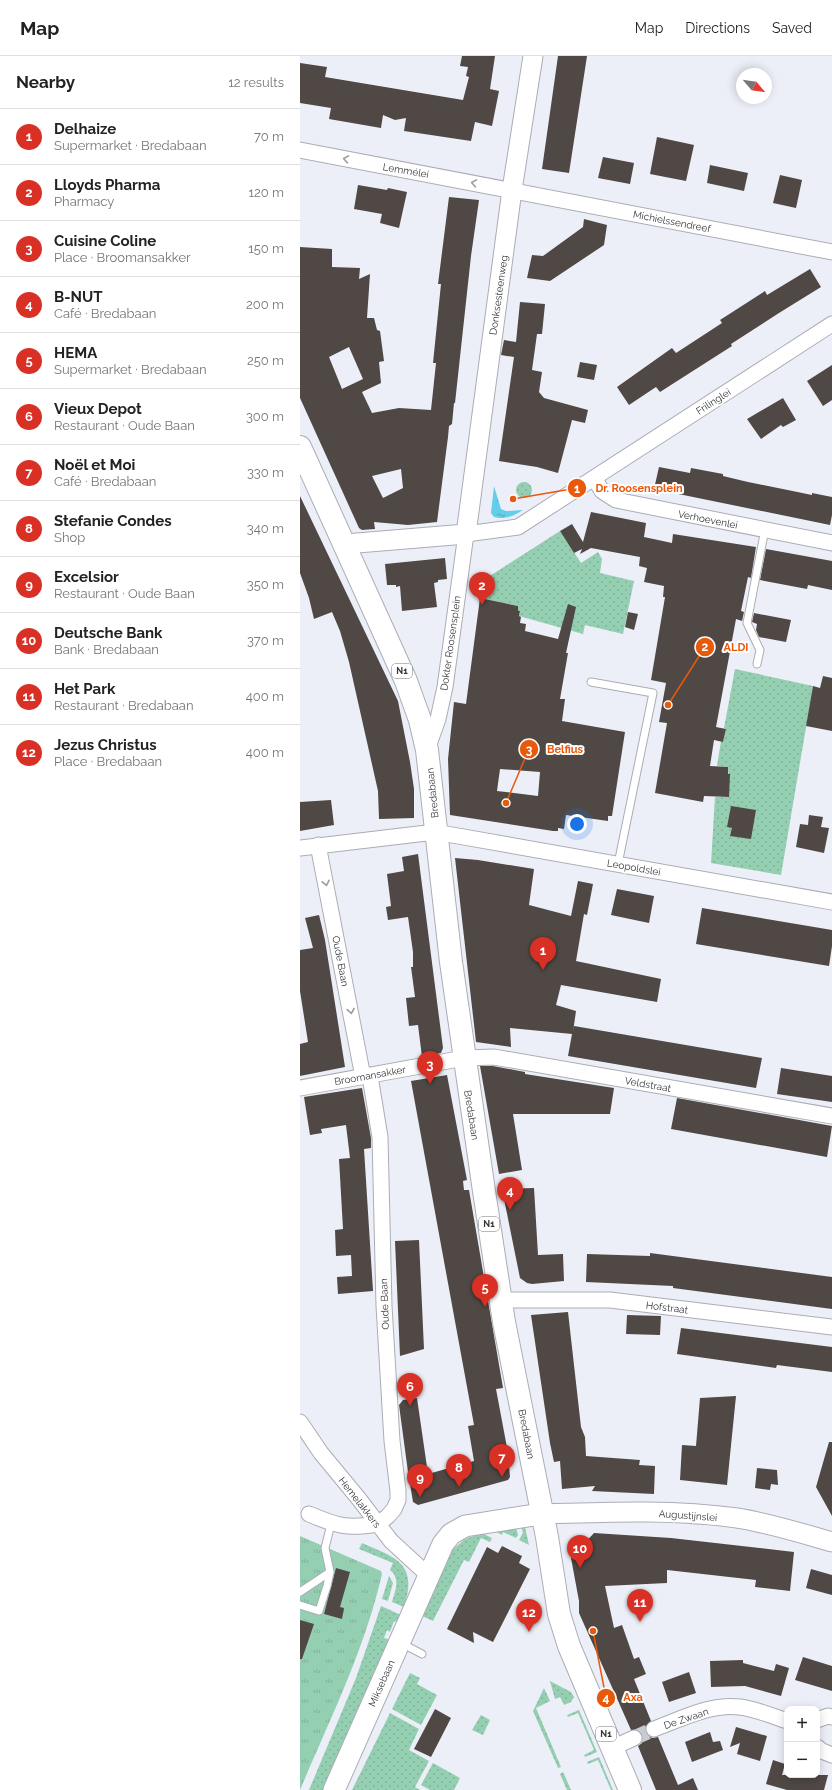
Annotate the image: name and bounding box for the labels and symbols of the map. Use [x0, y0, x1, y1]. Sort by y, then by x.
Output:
north arrow [736, 68, 772, 104]
one-way arrow [343, 155, 349, 164]
street label: Lemmélei [382, 161, 430, 180]
one-way arrow [471, 179, 477, 187]
street label: Michielssendreef [632, 209, 712, 235]
street label: Donksesteenweg [487, 254, 510, 336]
street label: Frilinglei [694, 386, 733, 417]
callout: Dr. Roosensplein [567, 477, 690, 500]
text: 1 [574, 482, 580, 496]
text: Dr. Roosensplein [595, 482, 683, 495]
street label: Verhoevenlei [677, 508, 739, 531]
pin: 2 [469, 572, 495, 605]
street label: Dokter Roosensplein [438, 595, 463, 691]
callout: ALDI [695, 636, 756, 659]
text: 2 [702, 640, 709, 654]
text: ALDI [724, 641, 748, 654]
road number: N1 [392, 664, 412, 678]
callout: Belfius [519, 738, 591, 761]
text: 3 [526, 743, 533, 757]
text: Belfius [547, 743, 584, 756]
street label: Bredabaan [424, 767, 441, 819]
your location [567, 814, 587, 834]
street label: Leopoldslei [606, 857, 662, 878]
one-way arrow [321, 880, 330, 886]
street label: Oude Baan [330, 935, 351, 988]
pin: 1 [530, 937, 556, 970]
one-way arrow [346, 1008, 355, 1014]
pin: 3 [417, 1051, 443, 1084]
street label: Broomansakker [333, 1064, 407, 1087]
street label: Veldstraat [624, 1075, 673, 1094]
street label: Bredabaan [462, 1089, 481, 1141]
pin: 4 [497, 1177, 523, 1210]
road number: N1 [479, 1217, 499, 1231]
pin: 5 [472, 1274, 498, 1307]
street label: Oude Baan [378, 1278, 391, 1330]
street label: Hofstraat [645, 1299, 689, 1316]
pin: 6 [397, 1373, 423, 1406]
street label: Bredabaan [516, 1408, 537, 1460]
pin: 7 [489, 1444, 515, 1477]
pin: 8 [446, 1454, 472, 1487]
pin: 9 [407, 1464, 433, 1497]
street label: Hemelakkers [337, 1475, 383, 1530]
street label: Augustijnslei [658, 1508, 718, 1523]
pin: 10 [567, 1535, 593, 1568]
pin: 11 [627, 1589, 653, 1622]
pin: 12 [516, 1599, 542, 1632]
street label: Miksebaan [366, 1658, 397, 1708]
callout: Axa [596, 1686, 651, 1709]
text: 4 [603, 1691, 610, 1705]
text: Axa [623, 1691, 643, 1704]
street label: De Zwaan [662, 1706, 710, 1731]
road number: N1 [596, 1727, 616, 1741]

